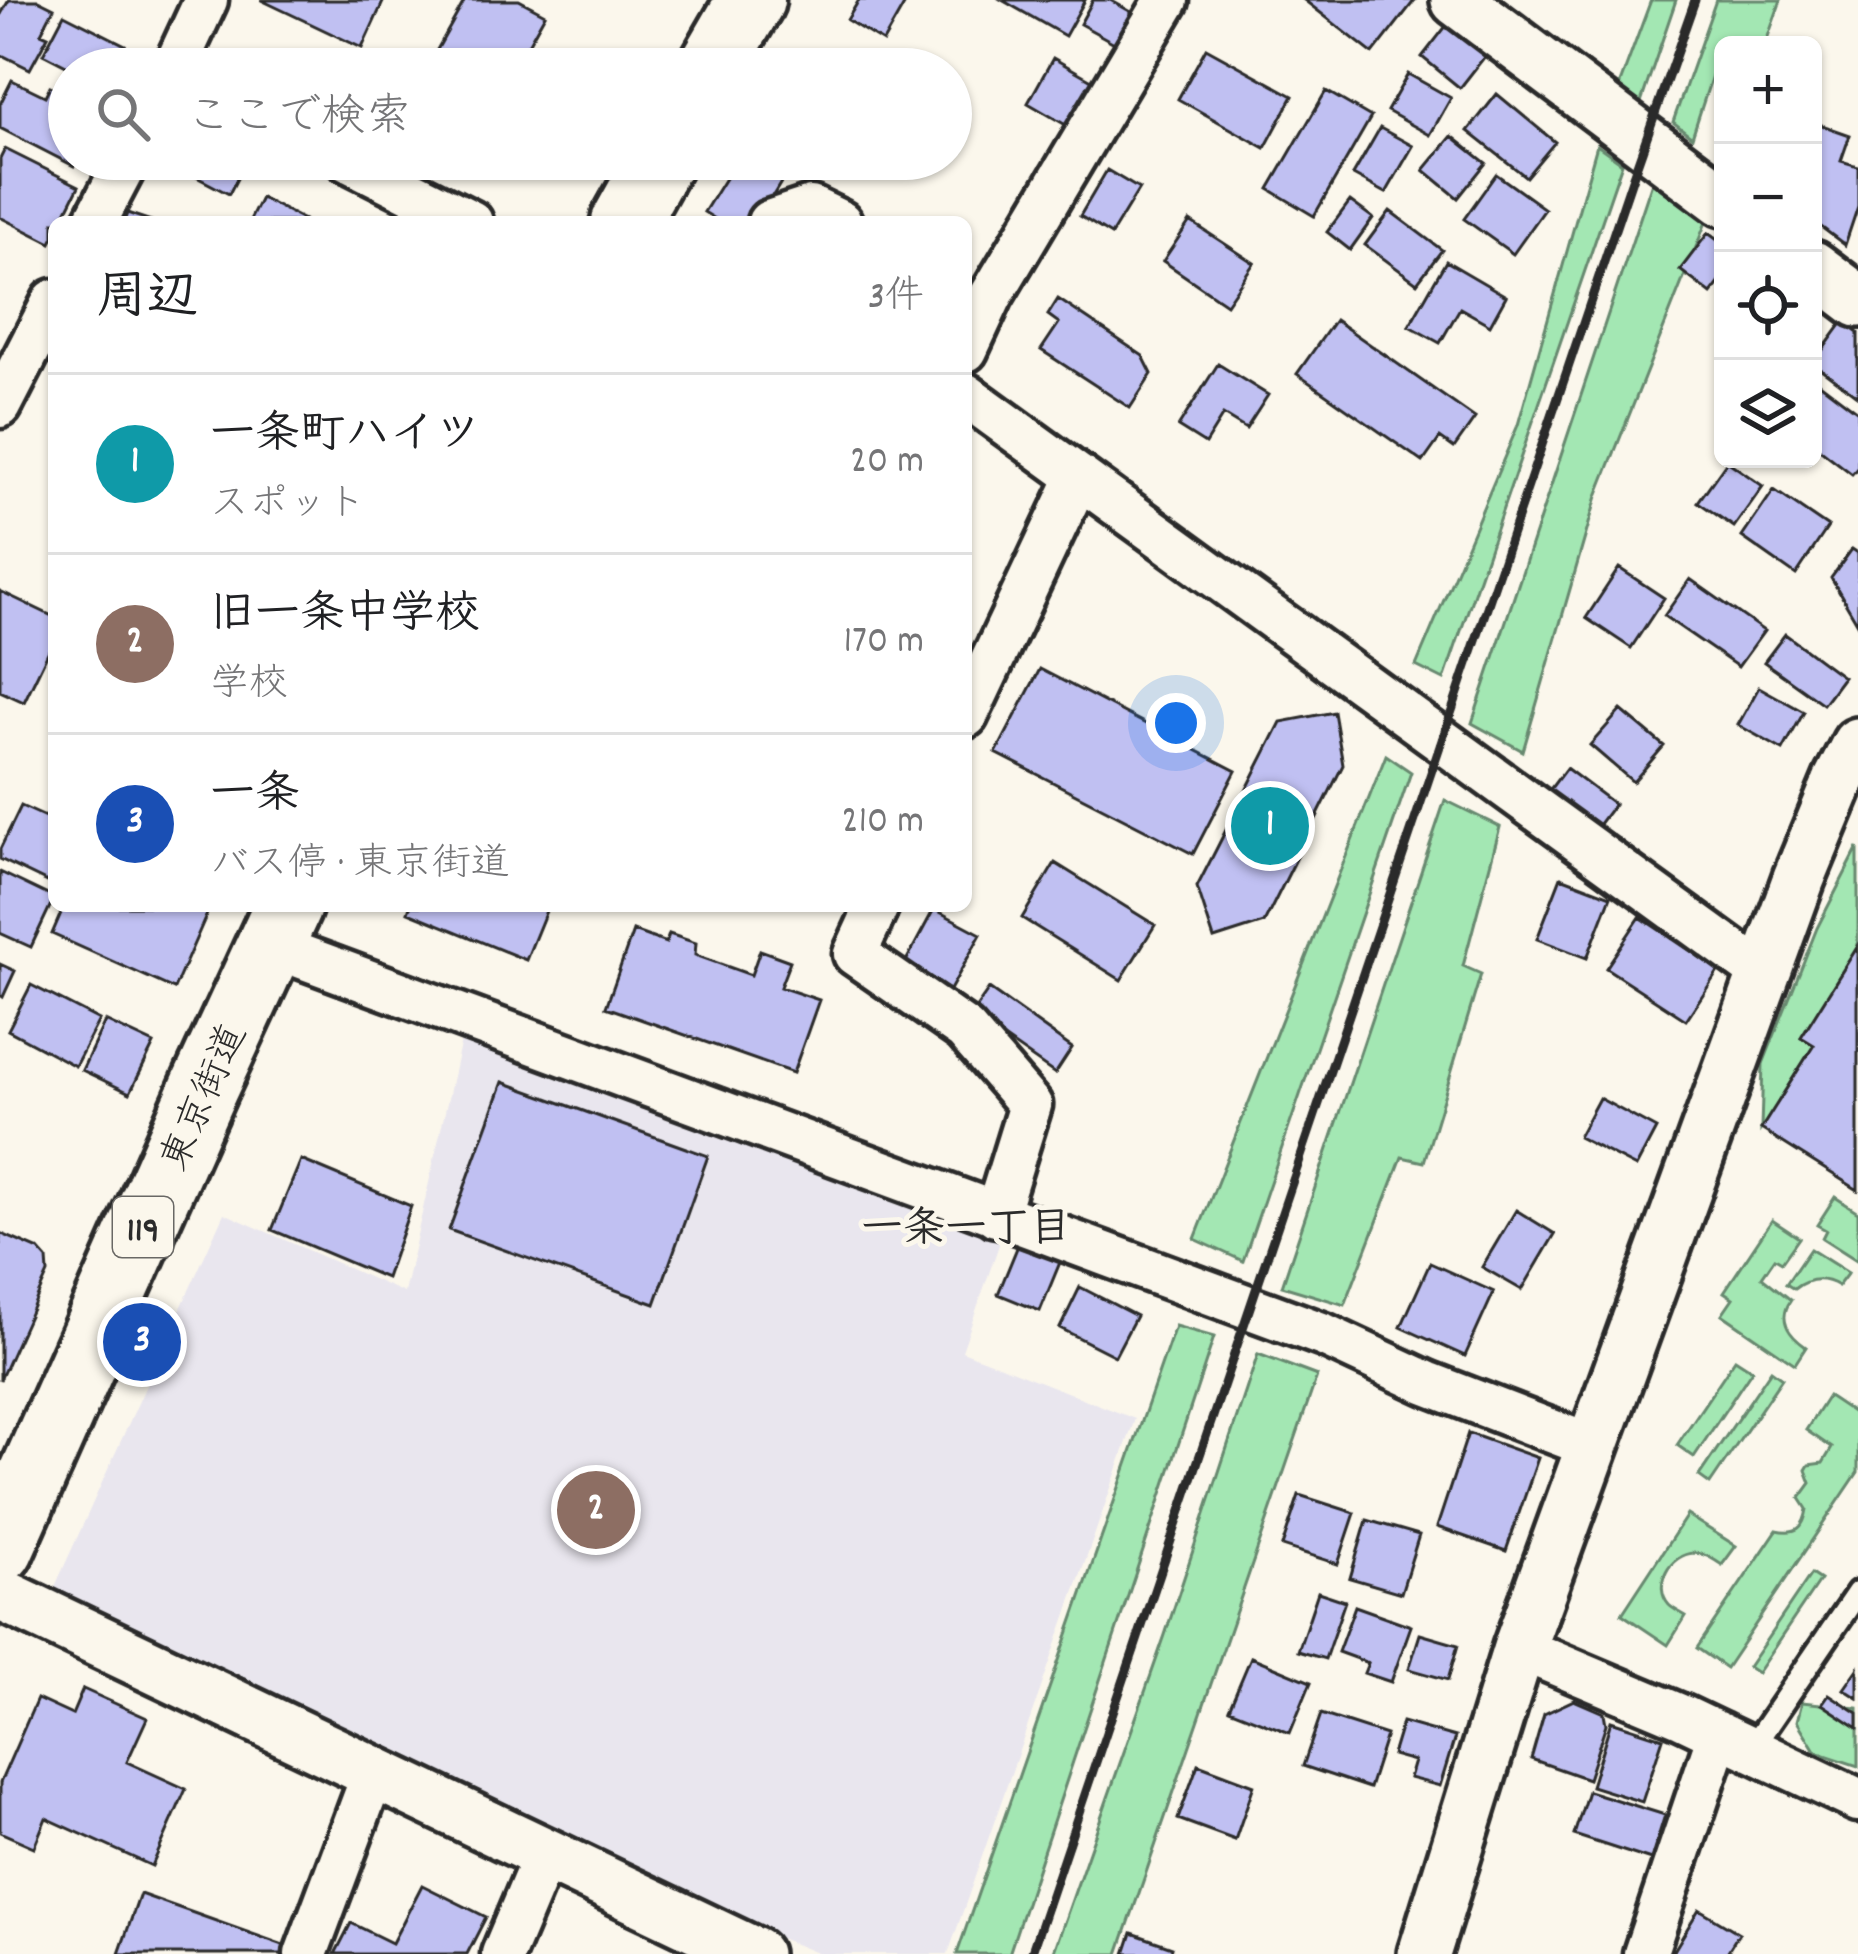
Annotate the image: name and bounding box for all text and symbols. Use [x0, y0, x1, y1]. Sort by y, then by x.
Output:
map controls [1714, 36, 1822, 468]
button: + [1714, 36, 1822, 144]
search box [48, 48, 972, 180]
icon: search [90, 81, 156, 147]
text: ここで検索 [186, 88, 411, 152]
button: − [1714, 144, 1822, 252]
button: locate [1714, 252, 1822, 360]
text: 周辺 [96, 265, 198, 337]
text: 3件 [868, 272, 924, 327]
button: layers [1714, 360, 1822, 468]
text: 一条町ハイツ [210, 405, 480, 469]
text: 1 [131, 436, 139, 491]
text: 20 m [850, 436, 924, 491]
text: スポット [210, 479, 366, 534]
text: 旧一条中学校 [210, 585, 480, 649]
text: 2 [126, 616, 144, 671]
text: 170 m [844, 616, 924, 671]
text: 学校 [210, 659, 288, 714]
your location [1146, 693, 1206, 753]
text: 一条 [210, 765, 300, 829]
pin: 1 [1231, 781, 1309, 871]
text: 3 [126, 796, 144, 851]
text: 210 m [841, 796, 924, 851]
text: バス停 · 東京街道 [210, 839, 510, 894]
street label: 東京街道 [150, 1016, 264, 1181]
road number: 119 [113, 1197, 173, 1257]
district label: 一条一丁目 [861, 1202, 1071, 1262]
pin: 3 [103, 1297, 181, 1387]
pin: 2 [557, 1465, 635, 1555]

